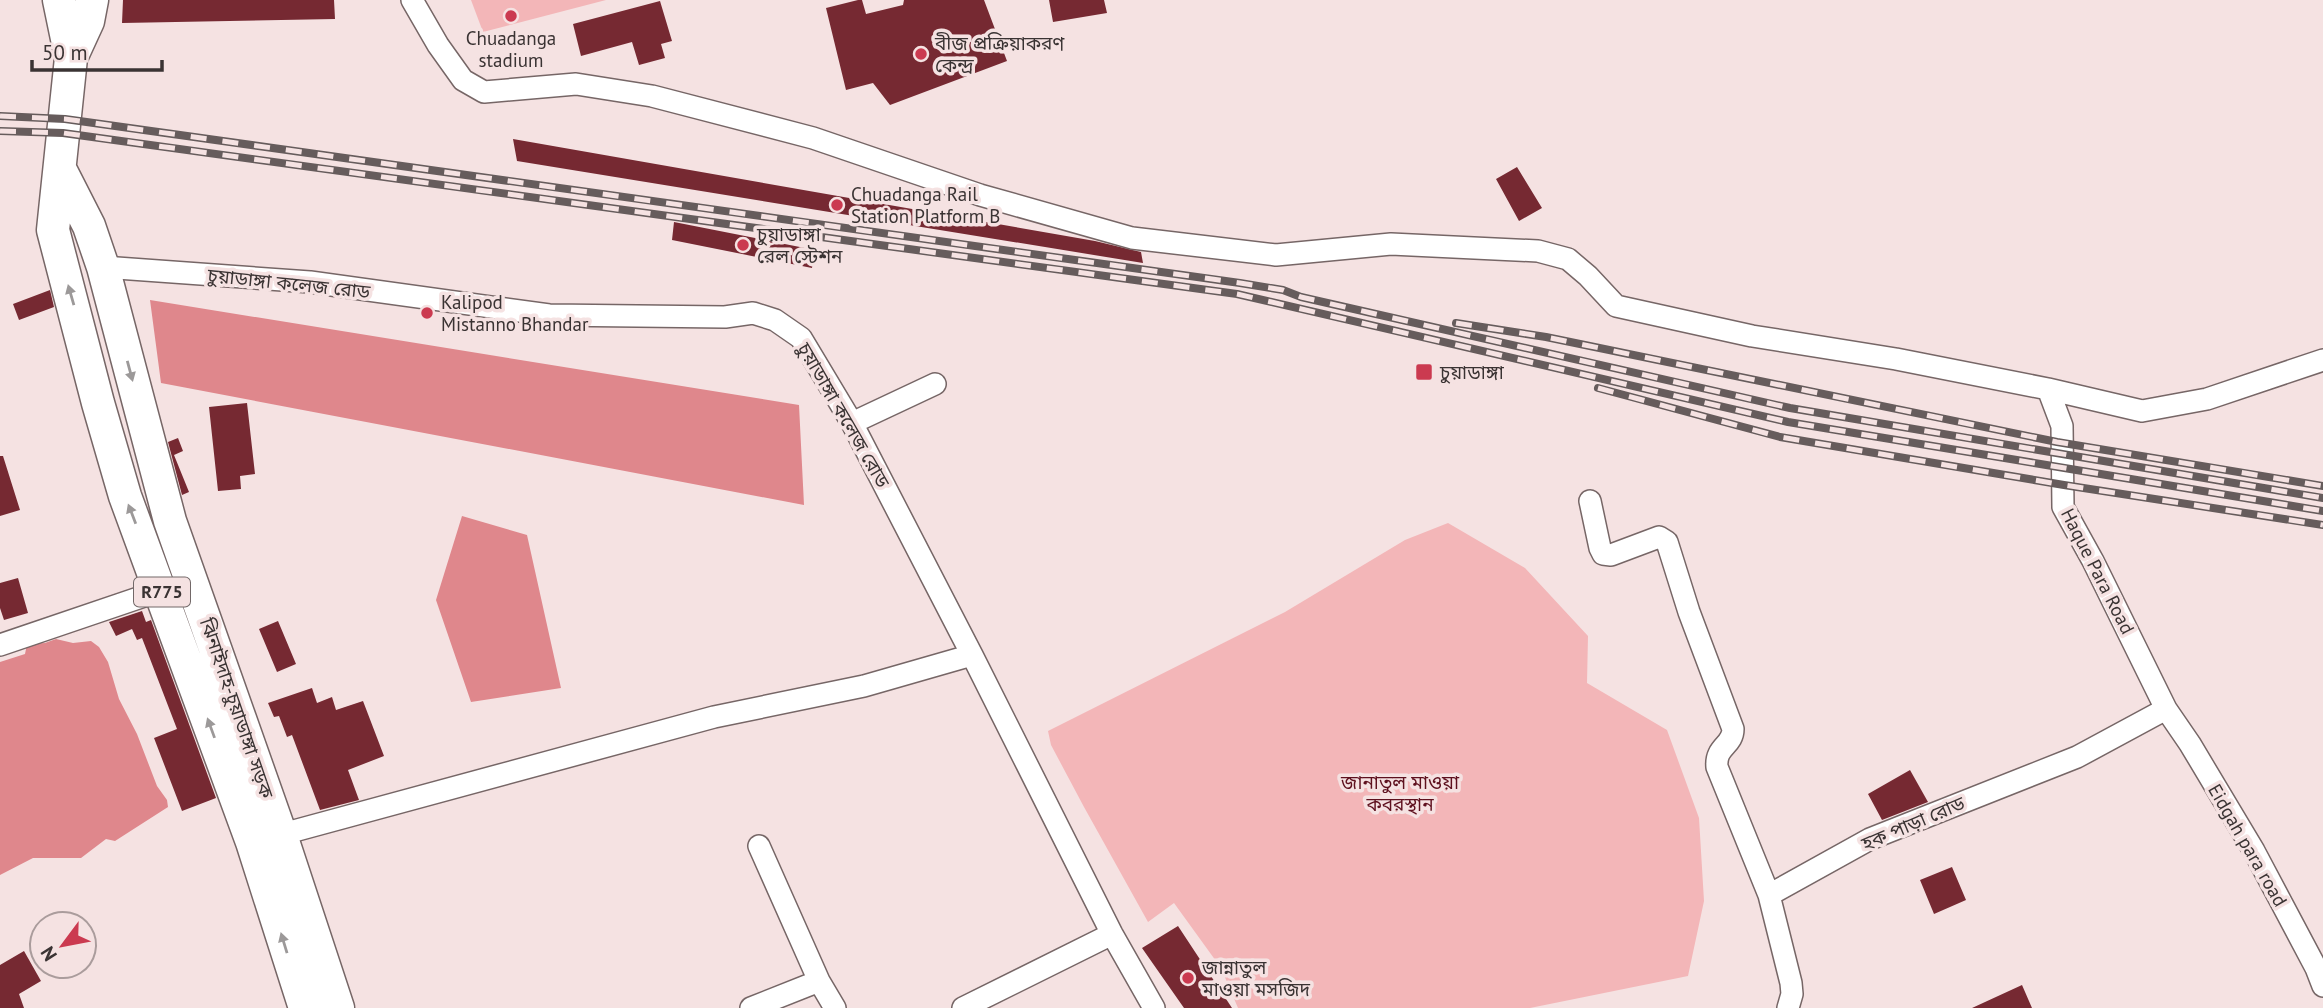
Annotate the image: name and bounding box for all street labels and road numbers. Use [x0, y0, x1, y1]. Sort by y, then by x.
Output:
street label: চুয়াডাঙ্গা কলেজ রোড [206, 262, 372, 304]
street label: চুয়াডাঙ্গা কলেজ রোড [792, 337, 895, 492]
street label: Haque Para Road [2056, 504, 2140, 638]
road number: R775 [134, 578, 190, 606]
street label: ঝিনাইদাহ-চুয়াডাঙ্গা সড়ক [194, 614, 279, 802]
street label: Eidgah para road [2203, 779, 2293, 911]
street label: হক পাড়া রোড [1857, 790, 1969, 856]

